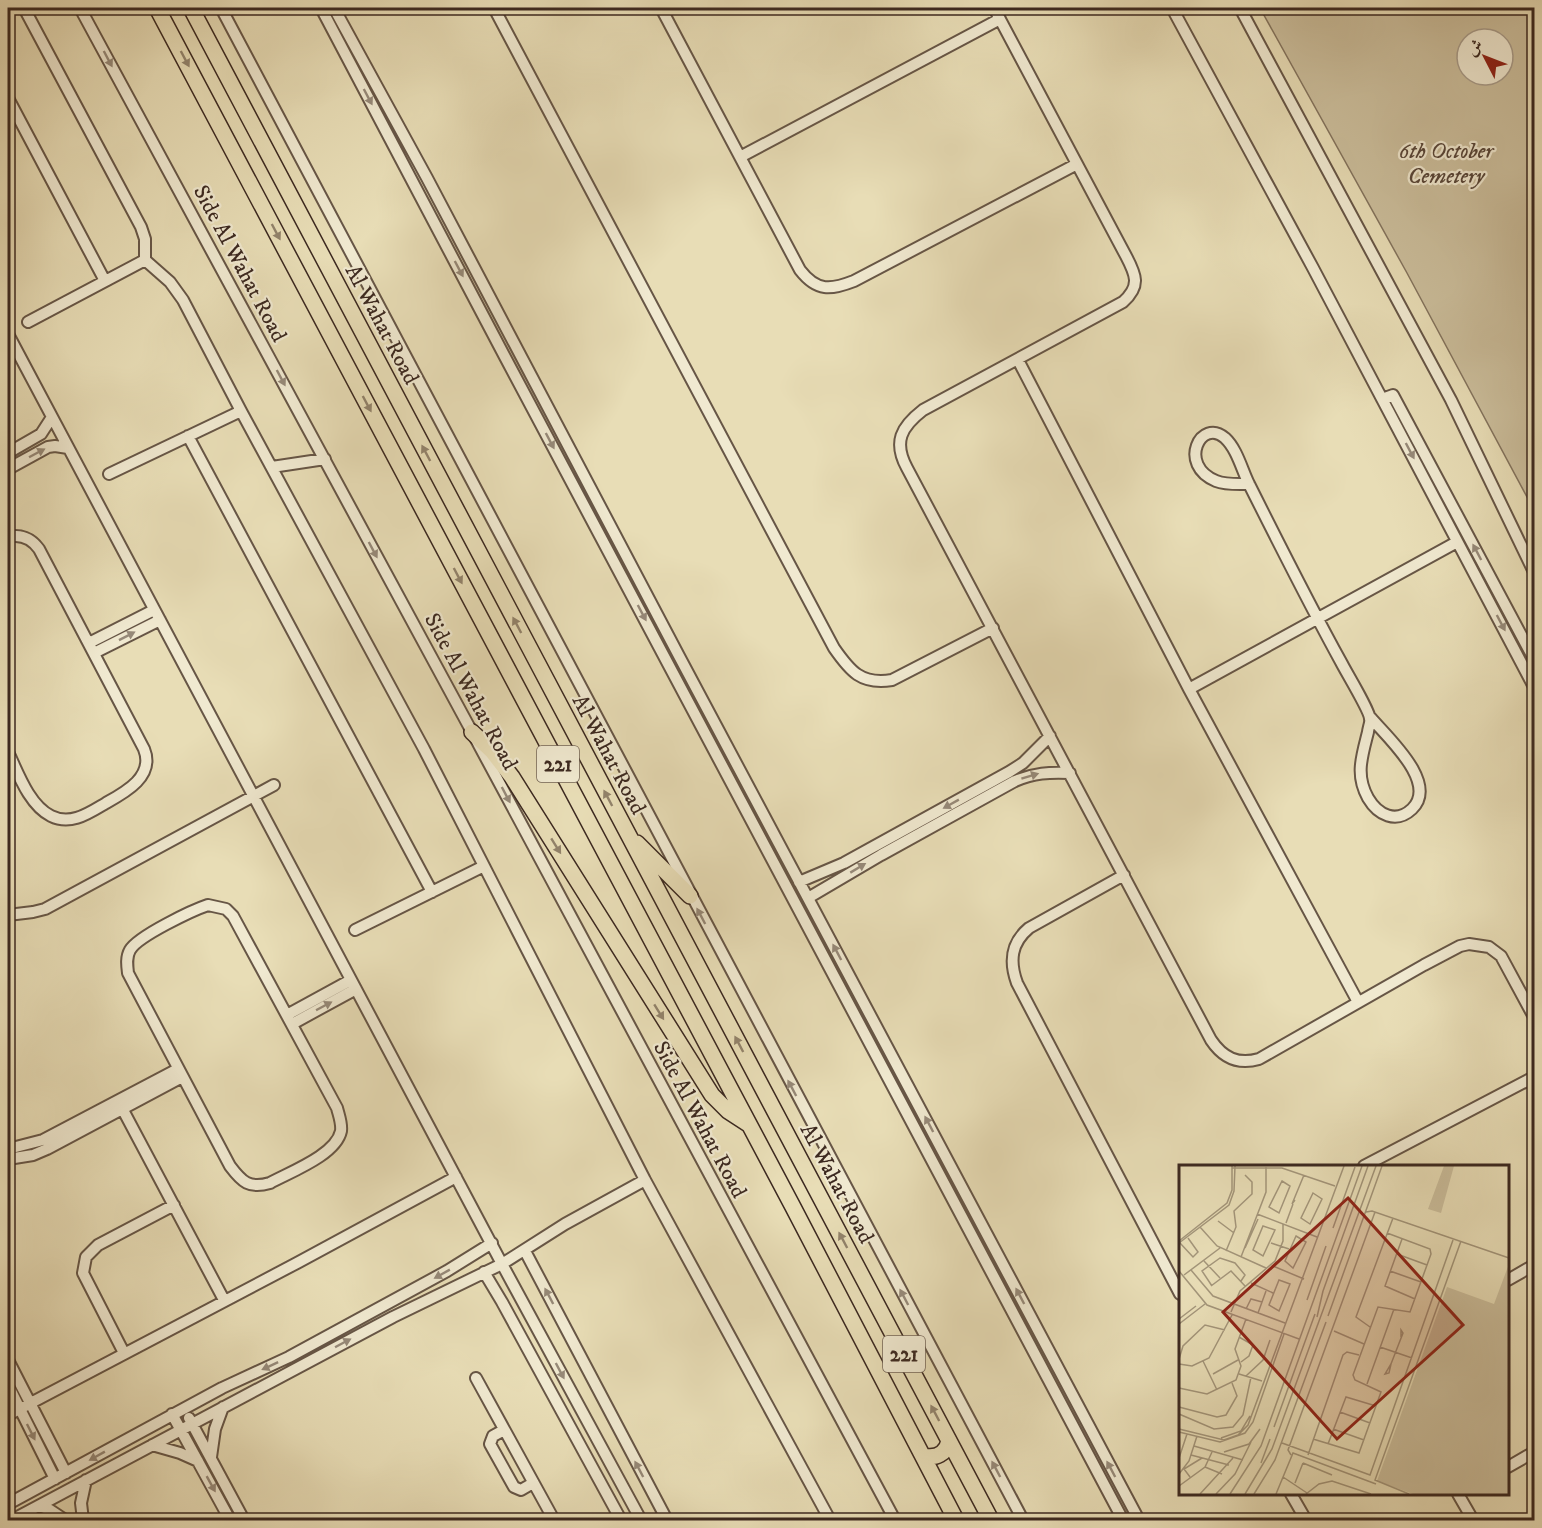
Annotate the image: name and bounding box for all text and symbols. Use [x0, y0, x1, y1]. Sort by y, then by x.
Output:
north arrow [1455, 27, 1515, 87]
text: ش [1462, 35, 1487, 60]
one-way arrow [103, 51, 113, 68]
one-way arrow [180, 51, 190, 68]
one-way arrow [363, 88, 373, 105]
park label: 6th October Cemetery [1399, 138, 1495, 190]
street label: Side Al Wahat Road [187, 181, 292, 347]
one-way arrow [271, 223, 281, 240]
street label: Al Wahat Road [339, 260, 425, 389]
one-way arrow [454, 261, 463, 278]
one-way arrow [276, 370, 286, 387]
one-way arrow [362, 396, 372, 413]
one-way arrow [545, 433, 555, 450]
one-way arrow [1404, 442, 1414, 460]
one-way arrow [421, 444, 431, 461]
one-way arrow [28, 448, 45, 458]
one-way arrow [368, 541, 378, 558]
one-way arrow [1472, 543, 1482, 560]
one-way arrow [454, 568, 463, 585]
one-way arrow [637, 605, 647, 622]
street label: Side Al Wahat Road [418, 609, 523, 775]
one-way arrow [1496, 615, 1506, 632]
one-way arrow [512, 617, 522, 634]
one-way arrow [118, 632, 136, 642]
street label: Al Wahat Road [566, 690, 652, 819]
road number: 221 [537, 746, 579, 782]
one-way arrow [1021, 771, 1039, 780]
one-way arrow [501, 787, 511, 804]
one-way arrow [603, 789, 613, 807]
one-way arrow [942, 799, 959, 809]
one-way arrow [550, 838, 561, 854]
one-way arrow [850, 863, 867, 873]
one-way arrow [696, 907, 706, 924]
one-way arrow [832, 943, 842, 960]
one-way arrow [315, 1002, 333, 1012]
one-way arrow [653, 1004, 664, 1020]
one-way arrow [734, 1035, 744, 1052]
street label: Side Al Wahat Road [647, 1037, 752, 1203]
one-way arrow [788, 1079, 797, 1096]
one-way arrow [924, 1115, 934, 1132]
street label: Al Wahat Road [794, 1119, 880, 1248]
inset map [1179, 1165, 1509, 1495]
one-way arrow [838, 1232, 848, 1249]
one-way arrow [433, 1269, 450, 1279]
one-way arrow [545, 1287, 554, 1304]
one-way arrow [899, 1288, 909, 1305]
one-way arrow [1015, 1288, 1025, 1305]
road number: 221 [883, 1336, 925, 1372]
one-way arrow [335, 1338, 352, 1348]
one-way arrow [262, 1362, 279, 1371]
one-way arrow [555, 1362, 565, 1379]
one-way arrow [930, 1404, 940, 1422]
one-way arrow [26, 1423, 36, 1441]
one-way arrow [89, 1451, 106, 1461]
one-way arrow [634, 1460, 644, 1477]
one-way arrow [991, 1460, 1001, 1477]
one-way arrow [1106, 1460, 1116, 1477]
one-way arrow [205, 1476, 216, 1492]

